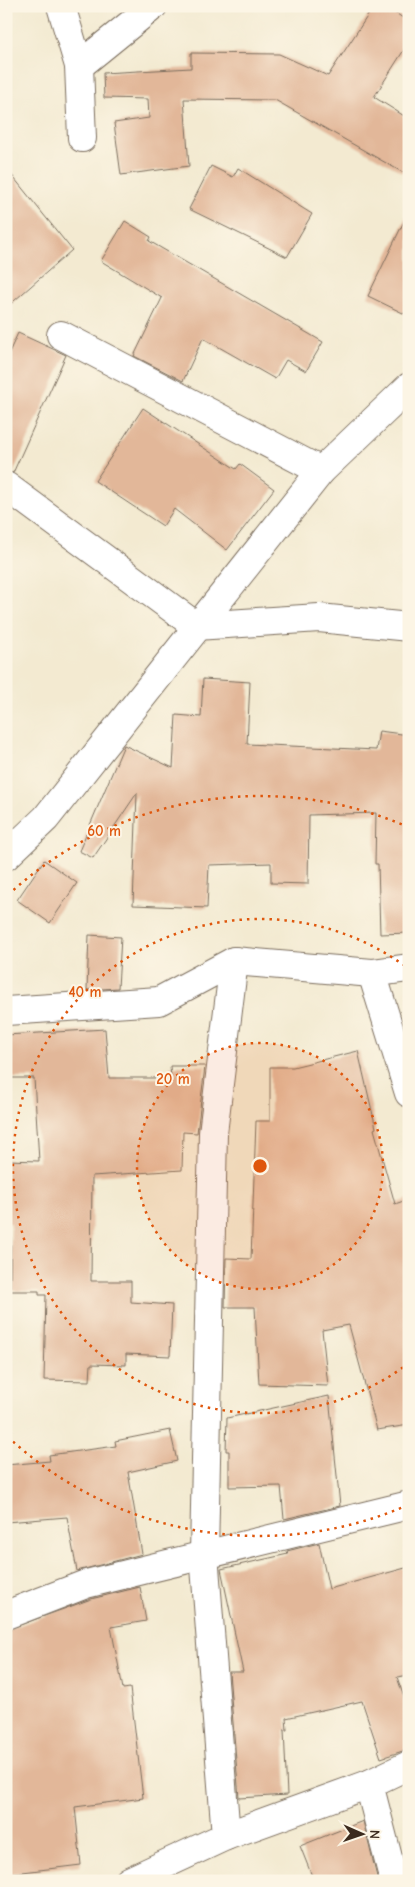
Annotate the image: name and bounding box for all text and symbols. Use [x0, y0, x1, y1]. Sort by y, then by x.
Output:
text: 60 m [87, 822, 121, 840]
text: 40 m [69, 983, 102, 1001]
text: 20 m [156, 1070, 190, 1088]
centre of rings [251, 1157, 269, 1175]
north arrow [338, 1810, 388, 1860]
text: N [366, 1830, 383, 1839]

